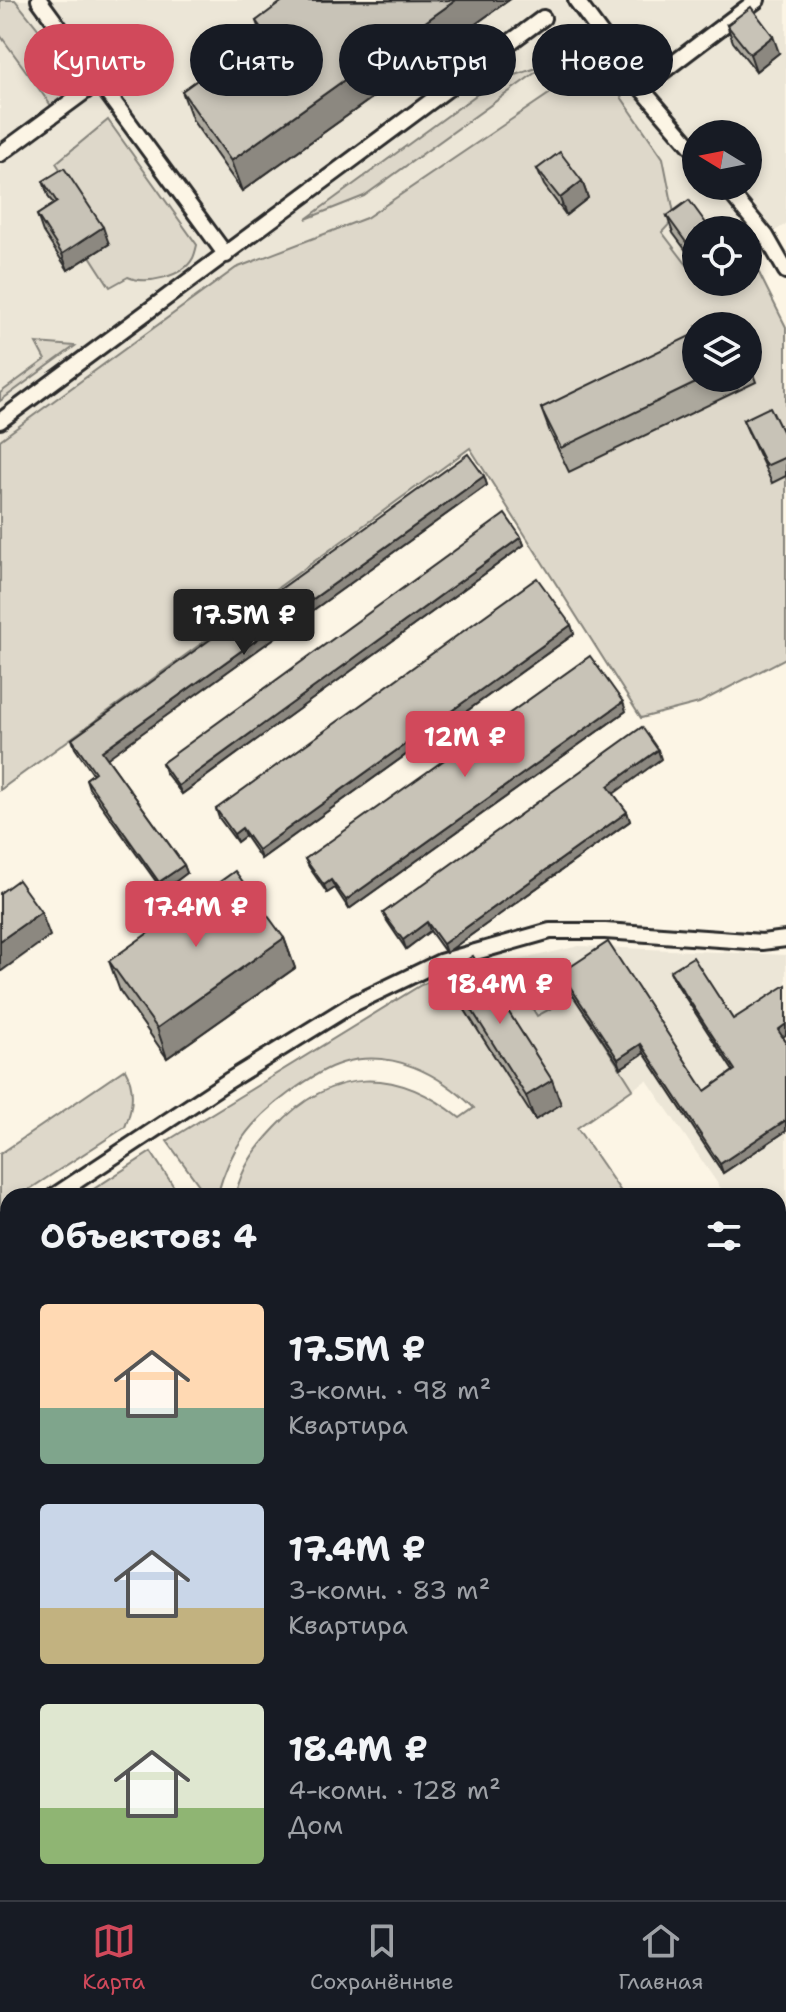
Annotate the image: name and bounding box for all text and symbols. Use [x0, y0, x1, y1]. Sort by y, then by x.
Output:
chip: Купить [24, 24, 174, 96]
chip: Снять [190, 24, 323, 96]
chip: Фильтры [339, 24, 516, 96]
chip: Новое [532, 24, 673, 96]
north arrow [682, 120, 762, 200]
map controls [682, 120, 762, 392]
button: locate [682, 216, 762, 296]
button: layers [682, 312, 762, 392]
pin: 17.5M ₽ [170, 589, 318, 657]
text: 17.5M ₽ [191, 597, 297, 632]
pin: 12M ₽ [409, 711, 521, 779]
text: 12M ₽ [424, 719, 506, 754]
pin: 17.4M ₽ [122, 881, 270, 949]
text: 17.4M ₽ [143, 889, 249, 924]
pin: 18.4M ₽ [426, 958, 574, 1026]
text: 18.4M ₽ [446, 966, 554, 1001]
text: Объектов: 4 [40, 1213, 257, 1259]
icon: filters [702, 1214, 746, 1258]
text: 17.5M ₽ [288, 1326, 425, 1372]
icon: home [104, 1336, 200, 1432]
text: 3-комн. · 98 m² [288, 1372, 491, 1407]
text: Квартира [288, 1407, 408, 1442]
text: 17.4M ₽ [288, 1526, 426, 1572]
icon: home [104, 1536, 200, 1632]
text: 3-комн. · 83 m² [288, 1572, 490, 1607]
text: Квартира [288, 1607, 408, 1642]
text: 18.4M ₽ [288, 1726, 428, 1772]
icon: home [104, 1736, 200, 1832]
text: 4-комн. · 128 m² [288, 1772, 501, 1807]
text: Дом [288, 1807, 343, 1842]
tab: Карта [82, 1919, 145, 1996]
tab: Сохранённые [310, 1919, 454, 1996]
tab: Главная [618, 1919, 704, 1996]

